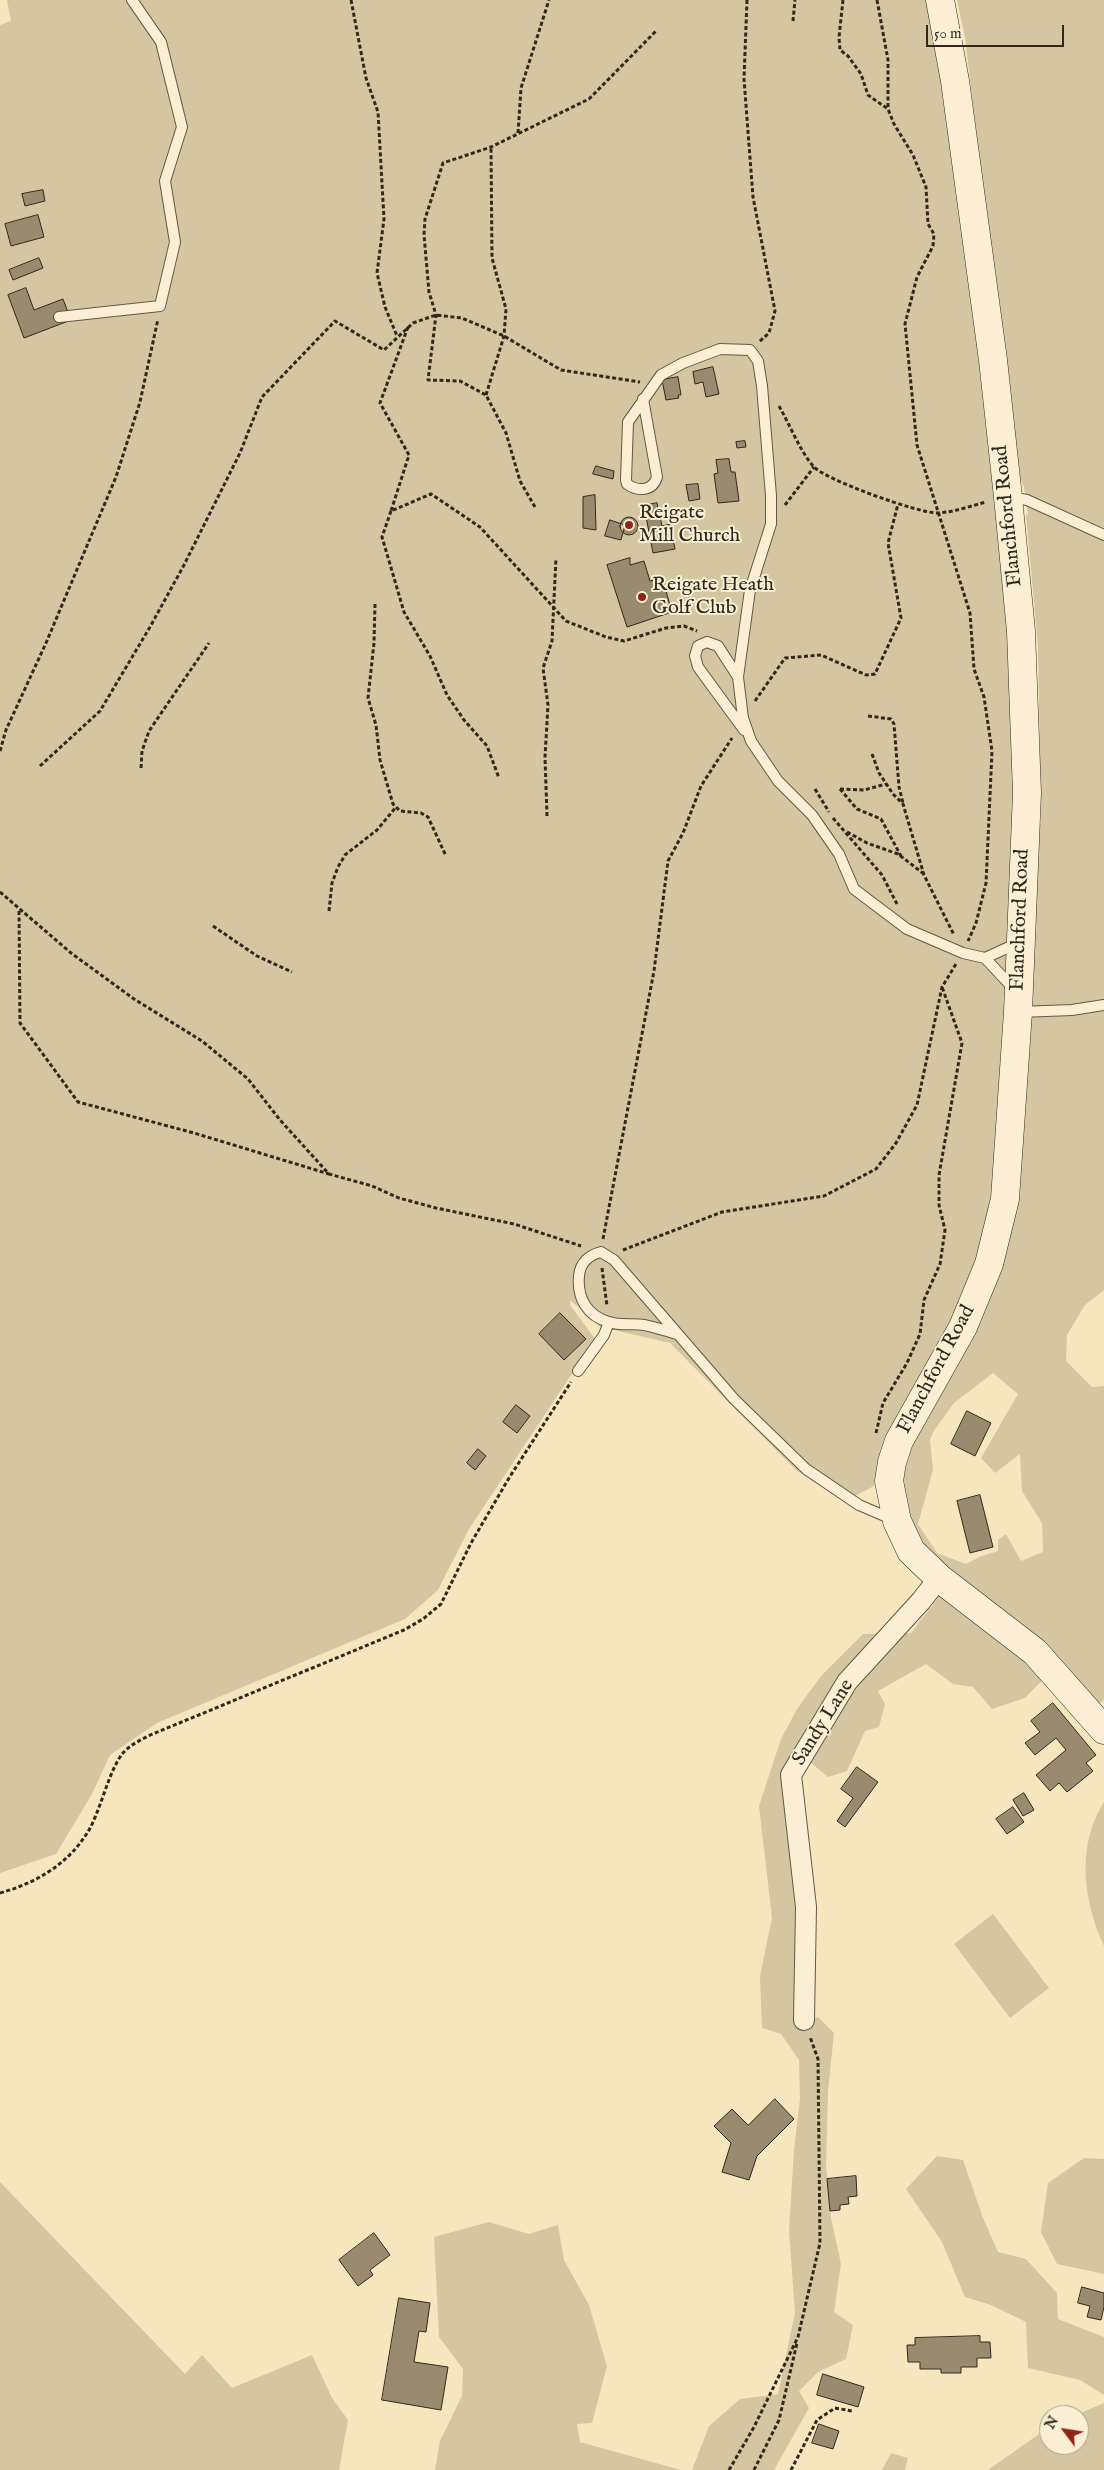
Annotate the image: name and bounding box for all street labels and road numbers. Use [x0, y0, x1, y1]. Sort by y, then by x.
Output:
street label: Flanchford Road [990, 444, 1028, 588]
street label: Flanchford Road [1007, 849, 1035, 991]
street label: Flanchford Road [893, 1302, 981, 1438]
street label: Sandy Lane [788, 1675, 860, 1771]

